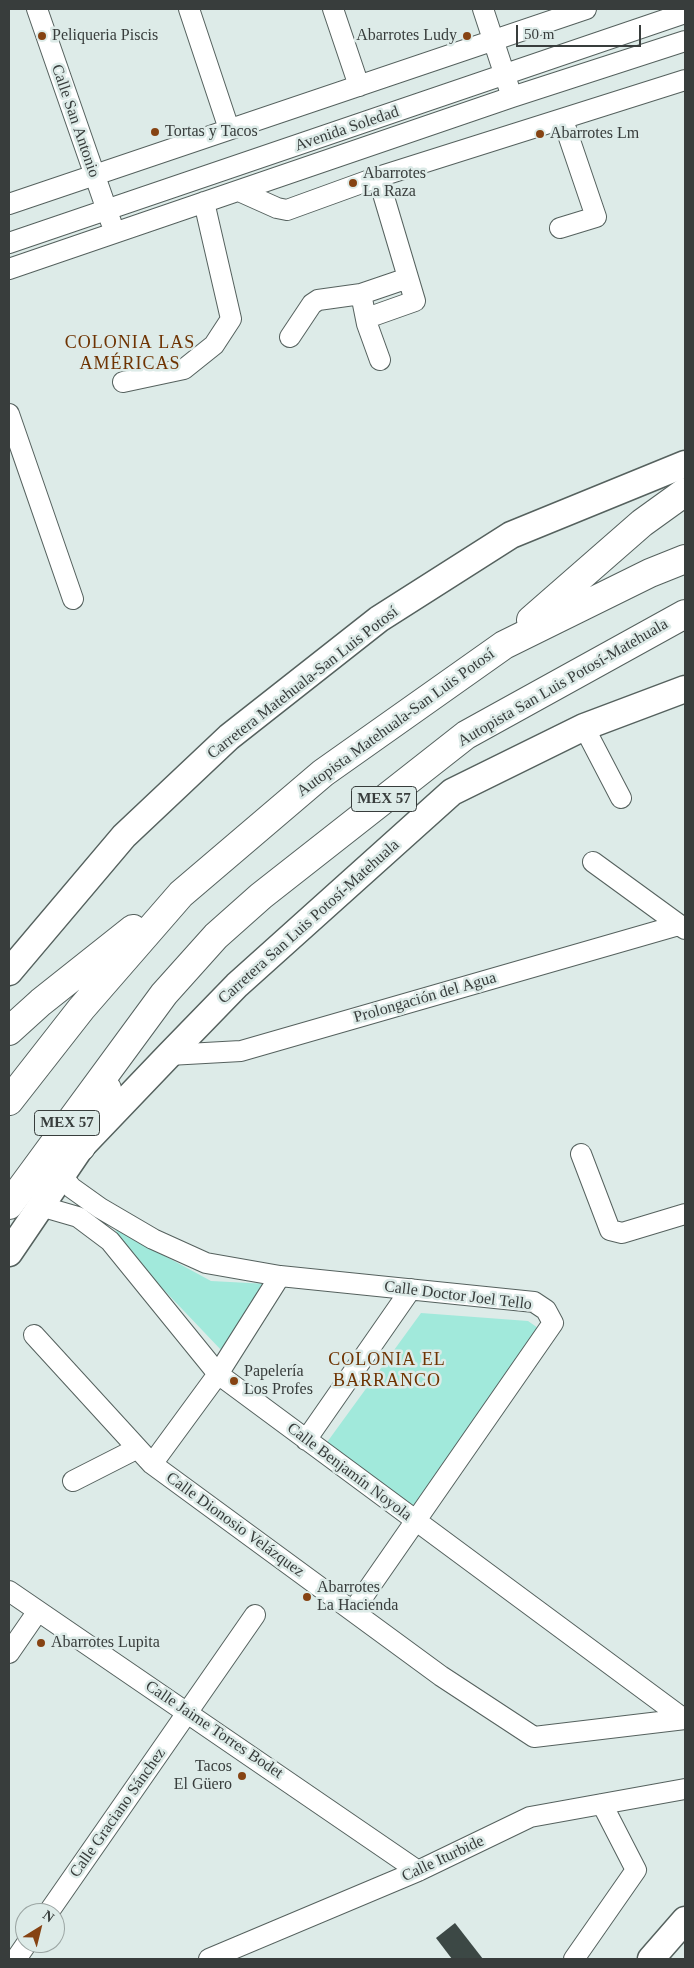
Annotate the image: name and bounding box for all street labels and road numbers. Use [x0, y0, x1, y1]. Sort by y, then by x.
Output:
street label: Calle San Antonio [47, 62, 103, 180]
street label: Avenida Soledad [293, 102, 401, 156]
street label: Carretera Matehuala-San Luis Potosí [204, 603, 402, 763]
street label: Autopista San Luis Potosí-Matehuala [454, 615, 672, 751]
street label: Autopista Matehuala-San Luis Potosí [293, 645, 499, 801]
road number: MEX 57 [352, 786, 416, 812]
street label: Carretera San Luis Potosí-Matehuala [215, 836, 403, 1008]
street label: Prolongación del Agua [351, 968, 499, 1028]
road number: MEX 57 [34, 1110, 100, 1136]
street label: Calle Doctor Joel Tello [383, 1277, 533, 1315]
street label: Calle Benjamín Noyola [283, 1419, 415, 1525]
street label: Calle Dionosio Velázquez [162, 1468, 308, 1582]
street label: Calle Jaime Torres Bodet [142, 1677, 286, 1783]
street label: Calle Graciano Sánchez [66, 1745, 170, 1881]
street label: Calle Iturbide [399, 1832, 487, 1886]

